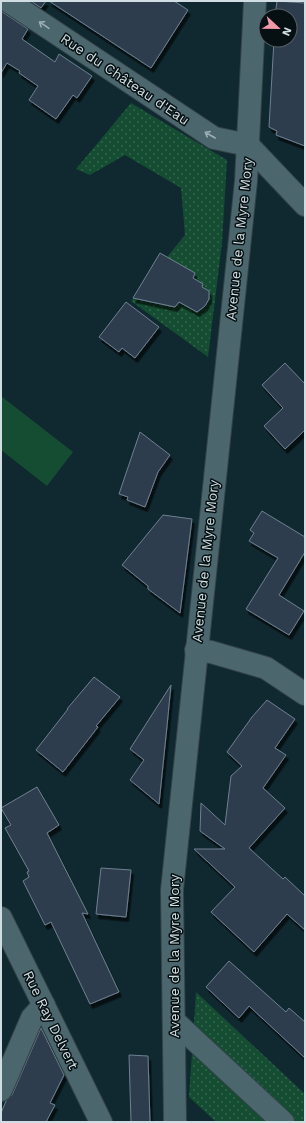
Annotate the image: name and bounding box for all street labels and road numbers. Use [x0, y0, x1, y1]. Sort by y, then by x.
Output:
street label: Rue du Château d'Eau [58, 30, 192, 128]
street label: Avenue de la Myre Mory [223, 156, 256, 321]
street label: Avenue de la Myre Mory [189, 478, 222, 643]
street label: Avenue de la Myre Mory [166, 874, 182, 1038]
street label: Rue Ray Delvert [20, 968, 82, 1072]

